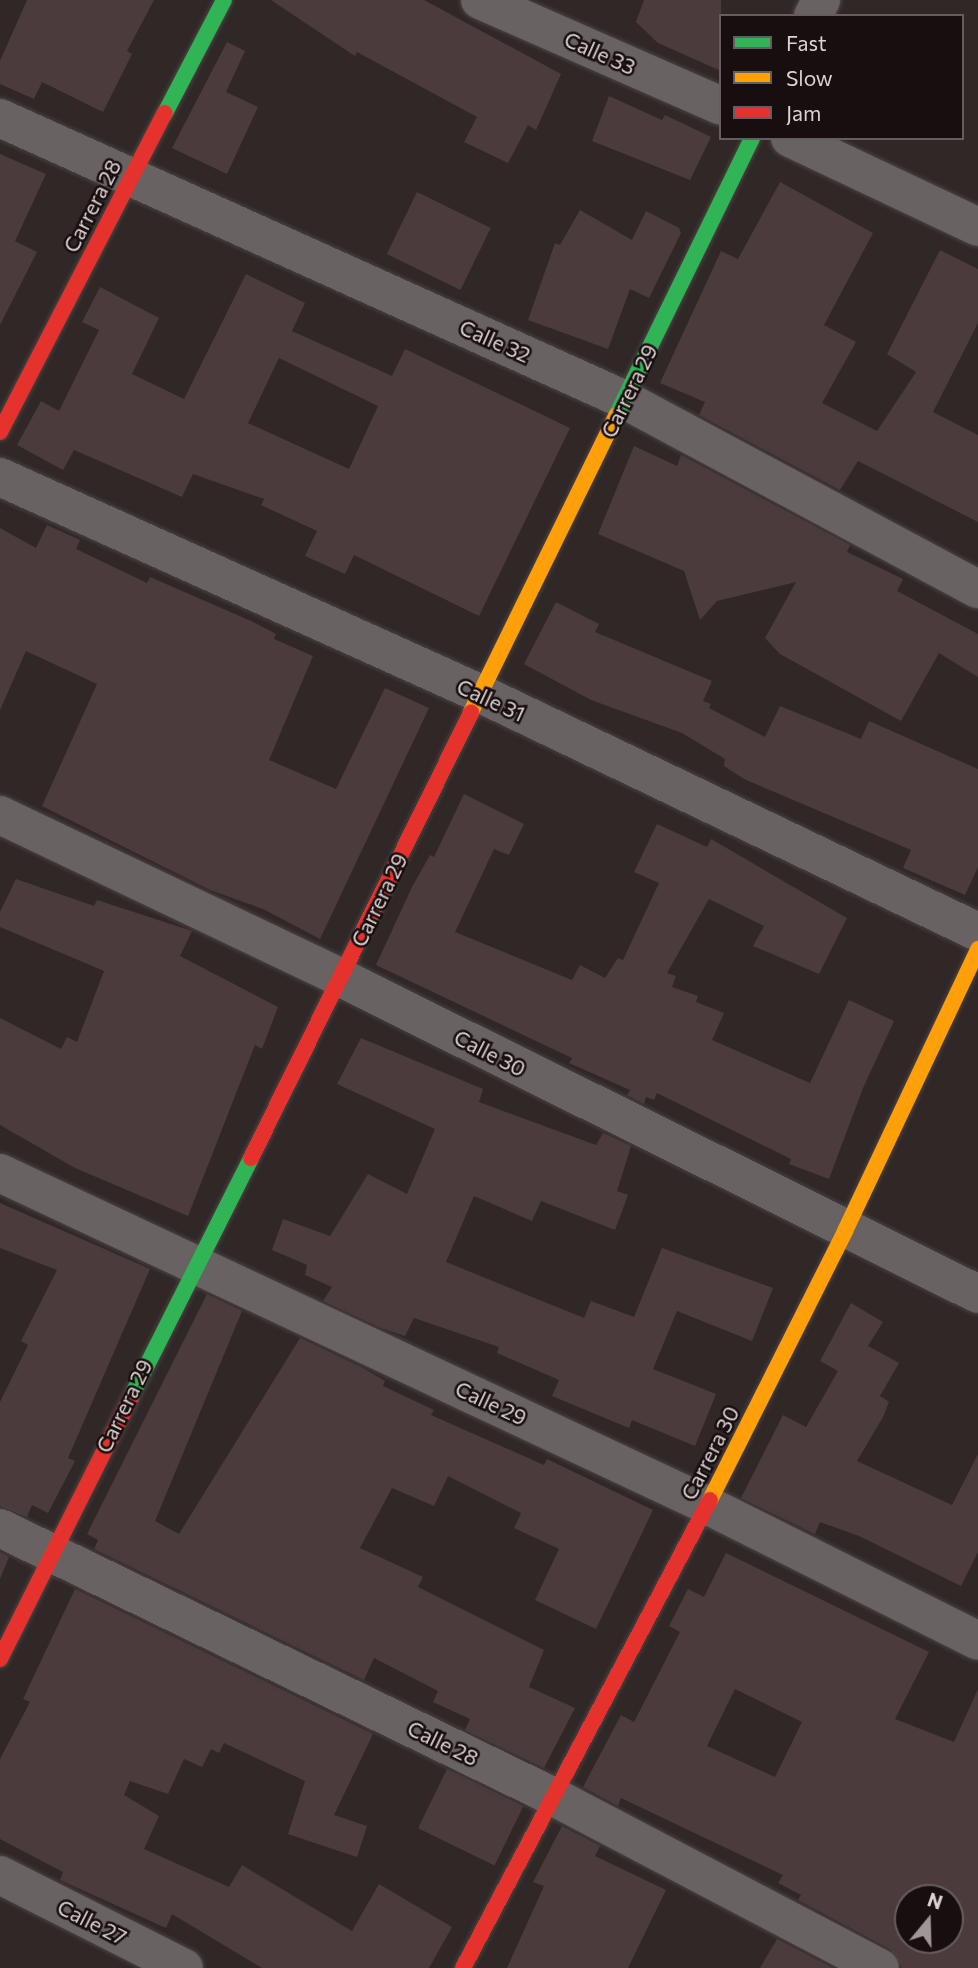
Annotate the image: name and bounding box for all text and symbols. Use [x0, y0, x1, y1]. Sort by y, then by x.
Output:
legend [719, 14, 964, 140]
street label: Calle 33 [561, 26, 639, 80]
text: Fast [786, 30, 827, 55]
text: Slow [786, 65, 833, 90]
text: Jam [786, 100, 821, 125]
street label: Carrera 28 [58, 156, 126, 256]
street label: Calle 32 [456, 314, 534, 368]
street label: Carrera 29 [596, 340, 662, 442]
street label: Calle 31 [453, 673, 529, 727]
street label: Carrera 29 [346, 849, 412, 951]
street label: Calle 30 [450, 1024, 530, 1082]
street label: Carrera 29 [91, 1355, 157, 1457]
street label: Calle 29 [451, 1376, 531, 1430]
street label: Carrera 30 [676, 1402, 744, 1504]
street label: Calle 28 [404, 1715, 482, 1771]
north arrow [894, 1884, 964, 1954]
text: N [925, 1887, 946, 1914]
street label: Calle 27 [53, 1894, 131, 1950]

